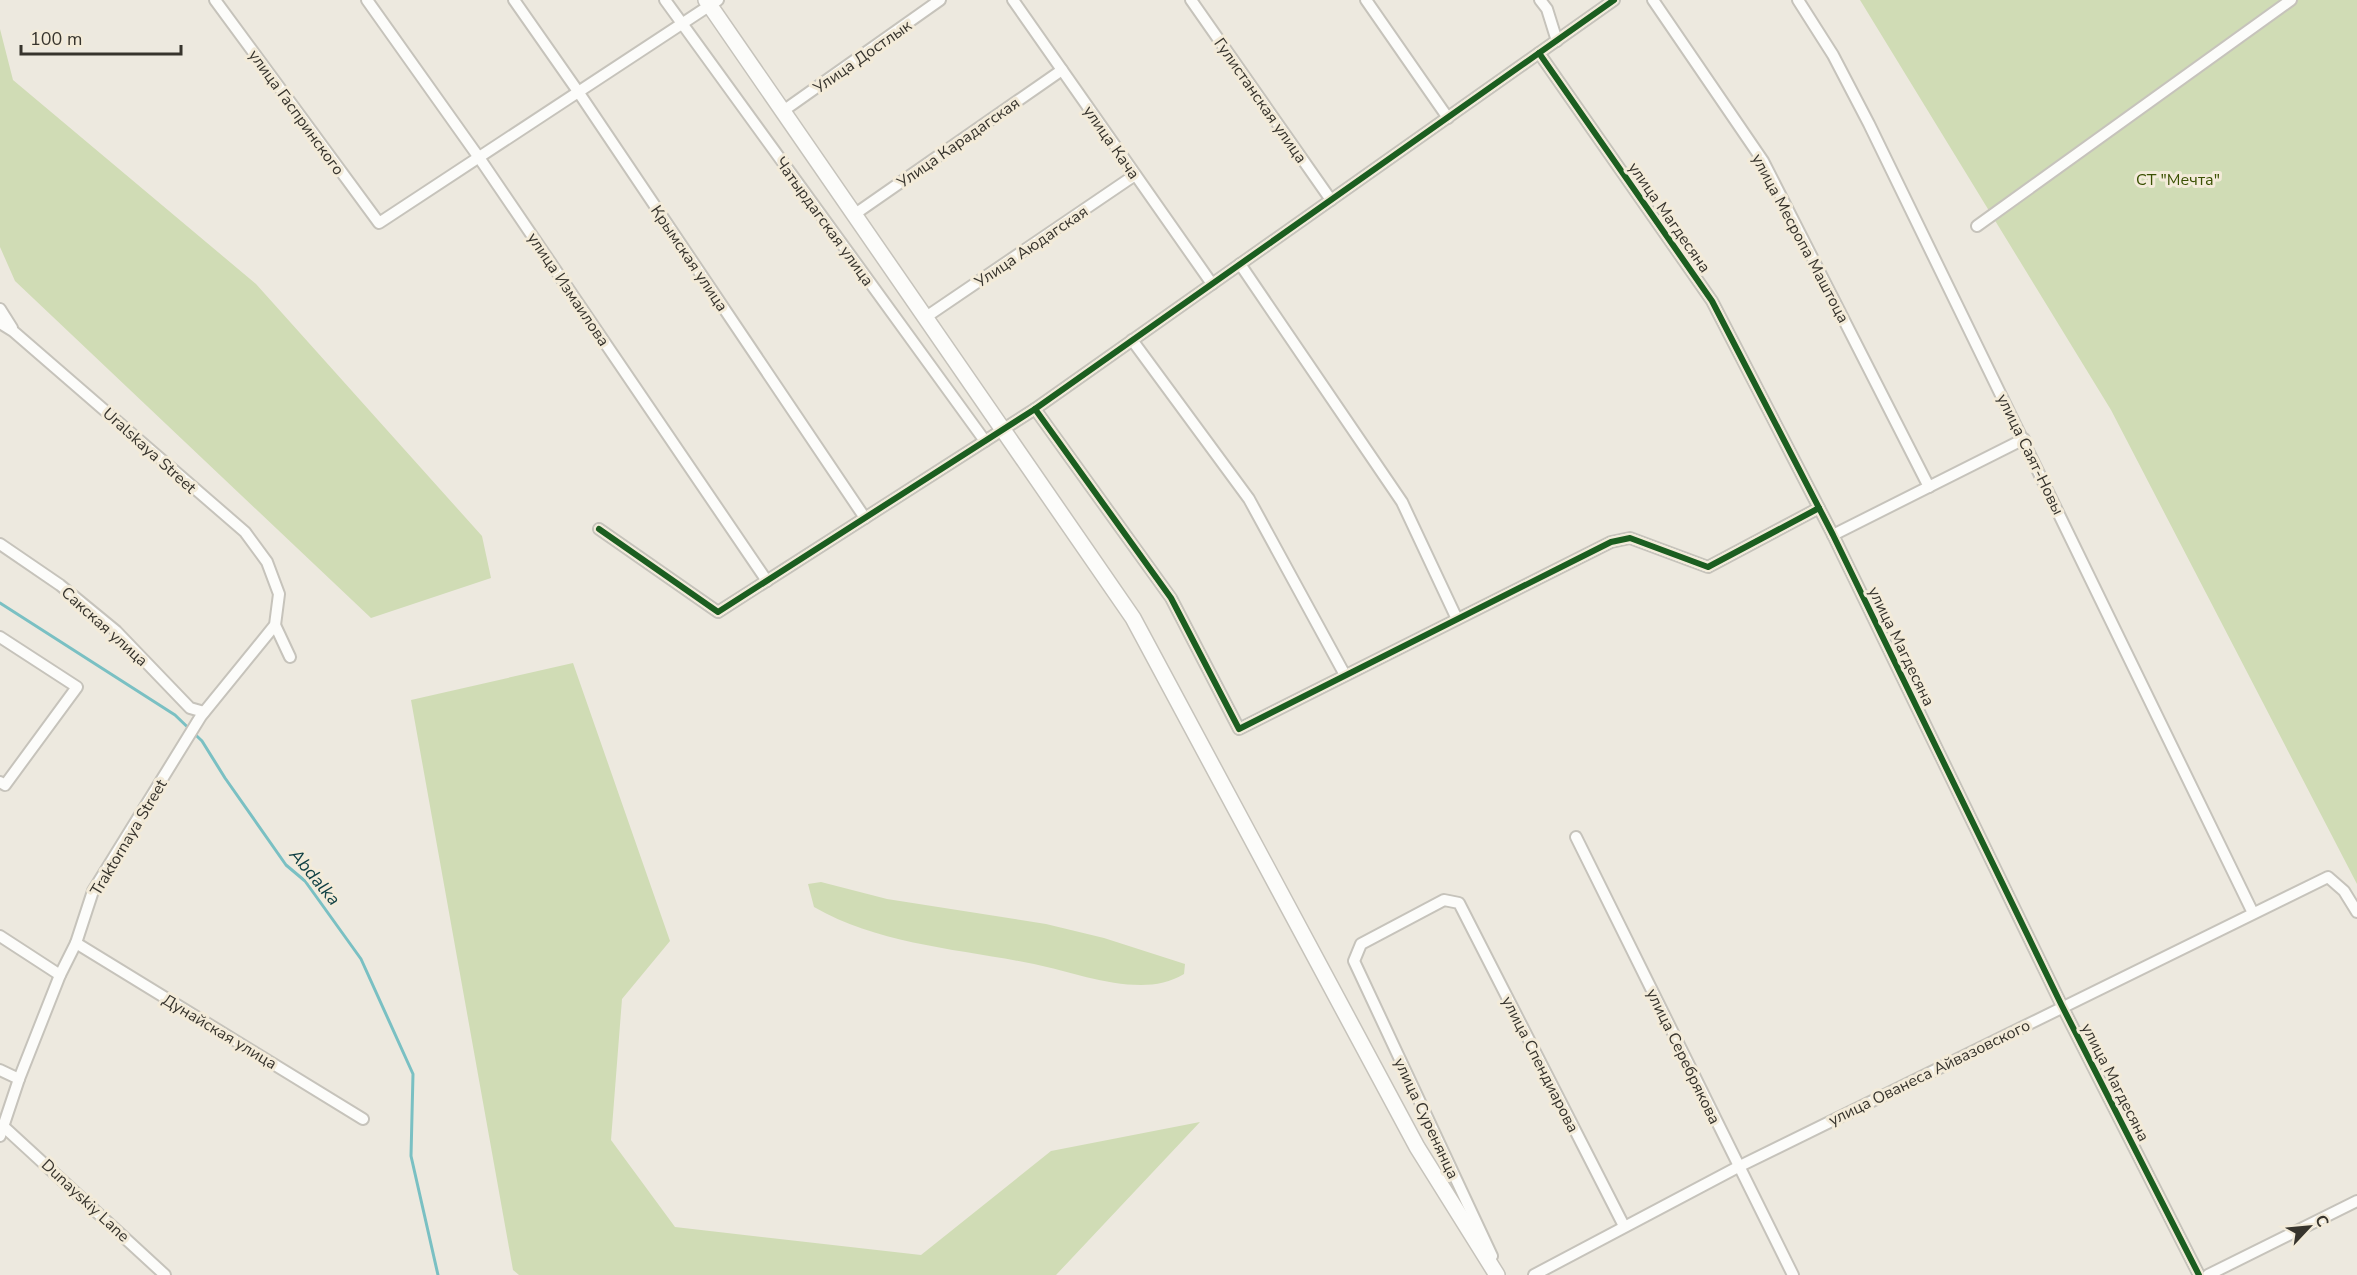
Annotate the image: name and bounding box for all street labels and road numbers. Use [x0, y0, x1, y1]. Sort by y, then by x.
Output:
street label: Улица Достлык [808, 14, 917, 99]
street label: Гулистанская улица [1209, 34, 1312, 168]
street label: улица Гаспринского [243, 45, 349, 180]
street label: Улица Карадагская [892, 92, 1024, 194]
street label: улица Кача [1078, 101, 1145, 184]
street label: улица Месропа Маштоца [1746, 150, 1854, 327]
street label: Чатырдагская улица [770, 153, 879, 291]
street label: улица Магдесяна [1623, 158, 1716, 277]
street label: Крымская улица [645, 201, 733, 316]
street label: Улица Аюдагская [970, 201, 1092, 293]
street label: улица Измаилова [522, 228, 614, 351]
street label: улица Саят-Новы [1991, 390, 2069, 519]
street label: Uralskaya Street [98, 403, 201, 499]
street label: Сакская улица [56, 582, 152, 672]
street label: улица Магдесяна [1863, 583, 1940, 710]
street label: Traktornaya Street [85, 775, 173, 900]
street label: улица Серебрякова [1641, 985, 1725, 1128]
street label: Дунайская улица [158, 989, 281, 1075]
street label: улица Спендиарова [1496, 993, 1584, 1136]
street label: улица Ованеса Айвазовского [1825, 1014, 2034, 1131]
street label: улица Магдесяна [2076, 1019, 2155, 1146]
street label: улица Суренянца [1388, 1054, 1464, 1183]
street label: Dunayskiy Lane [37, 1154, 134, 1247]

